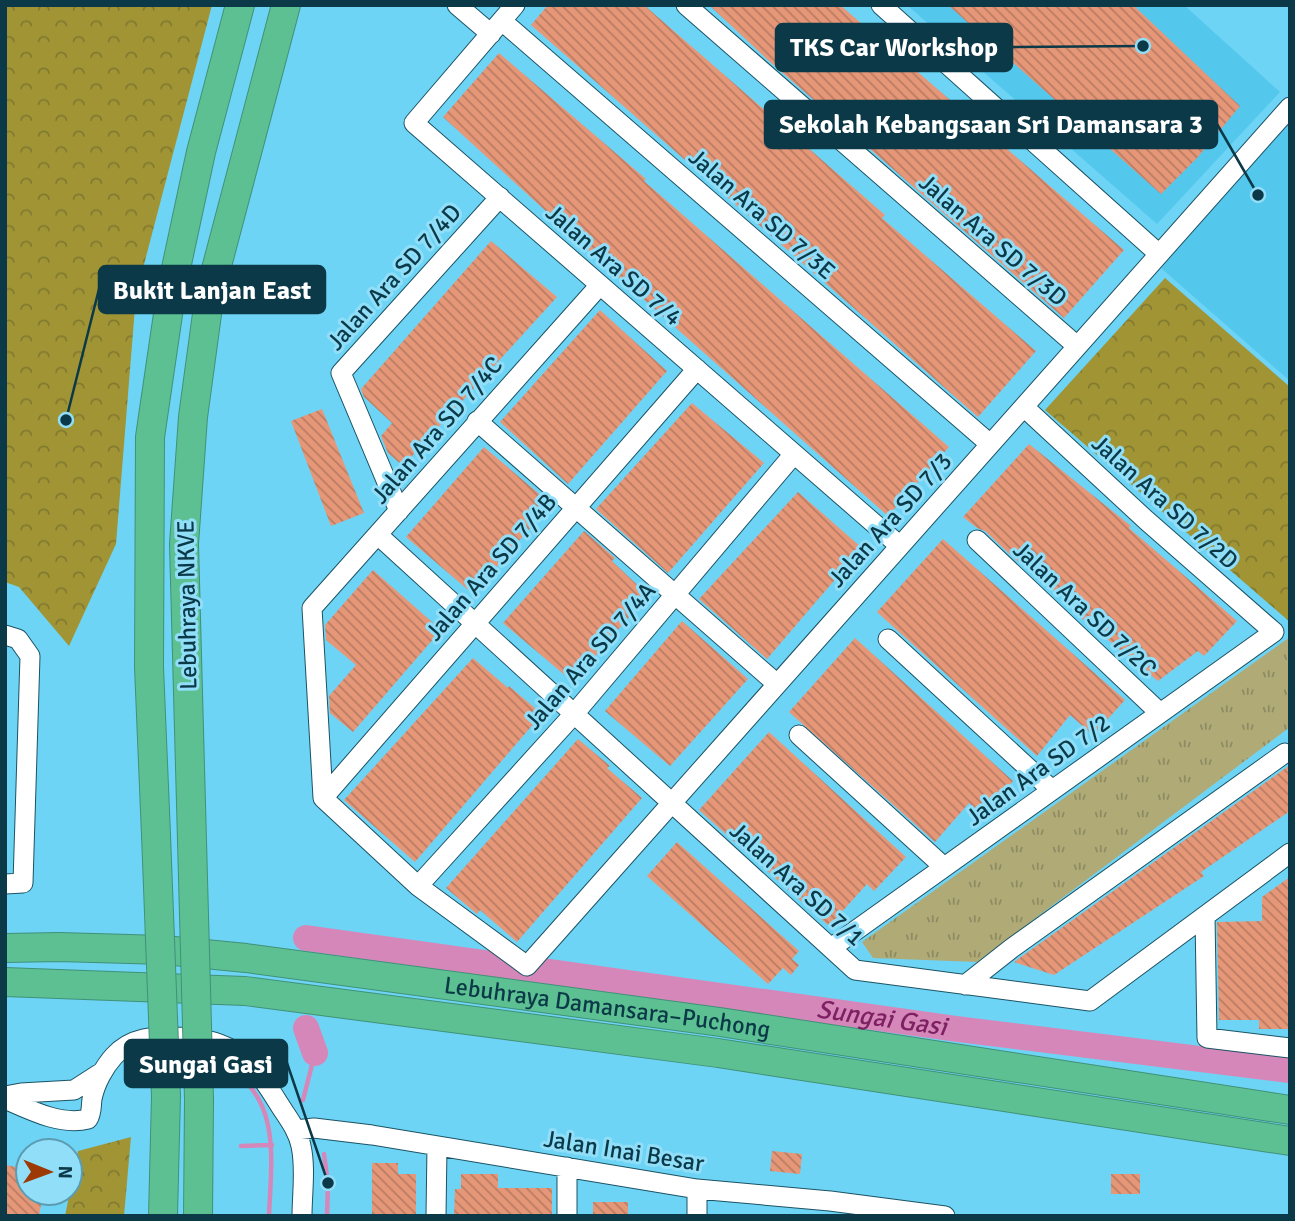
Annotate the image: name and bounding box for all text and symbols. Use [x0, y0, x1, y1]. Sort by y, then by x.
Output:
callout: TKS Car Workshop [776, 24, 1012, 71]
text: TKS Car Workshop [790, 32, 998, 64]
callout: Sekolah Kebangsaan Sri Damansara 3 [765, 101, 1217, 148]
text: Sekolah Kebangsaan Sri Damansara 3 [779, 109, 1203, 141]
street label: Jalan Ara SD 7/3E [683, 142, 841, 286]
street label: Jalan Ara SD 7/3D [913, 168, 1073, 312]
street label: Jalan Ara SD 7/4D [320, 198, 468, 356]
street label: Jalan Ara SD 7/4 [540, 198, 688, 332]
callout: Bukit Lanjan East [99, 266, 325, 313]
text: Bukit Lanjan East [113, 275, 311, 307]
street label: Jalan Ara SD 7/4C [365, 350, 509, 510]
street label: Jalan Ara SD 7/2D [1086, 428, 1244, 576]
street label: Jalan Ara SD 7/3 [822, 446, 958, 594]
street label: Jalan Ara SD 7/4B [419, 487, 563, 647]
street label: Lebuhraya NKVE [171, 520, 203, 690]
street label: Jalan Ara SD 7/2C [1007, 535, 1163, 683]
street label: Jalan Ara SD 7/4A [518, 576, 662, 736]
street label: Jalan Ara SD 7/2 [960, 708, 1116, 832]
street label: Jalan Ara SD 7/1 [723, 816, 871, 952]
street label: Lebuhraya Damansara–Puchong [442, 970, 772, 1045]
water label: Sungai Gasi [814, 994, 951, 1044]
callout: Sungai Gasi [125, 1040, 287, 1087]
text: Sungai Gasi [139, 1049, 273, 1081]
street label: Jalan Inai Besar [542, 1124, 707, 1179]
north arrow [14, 1137, 84, 1207]
text: N [53, 1165, 77, 1179]

